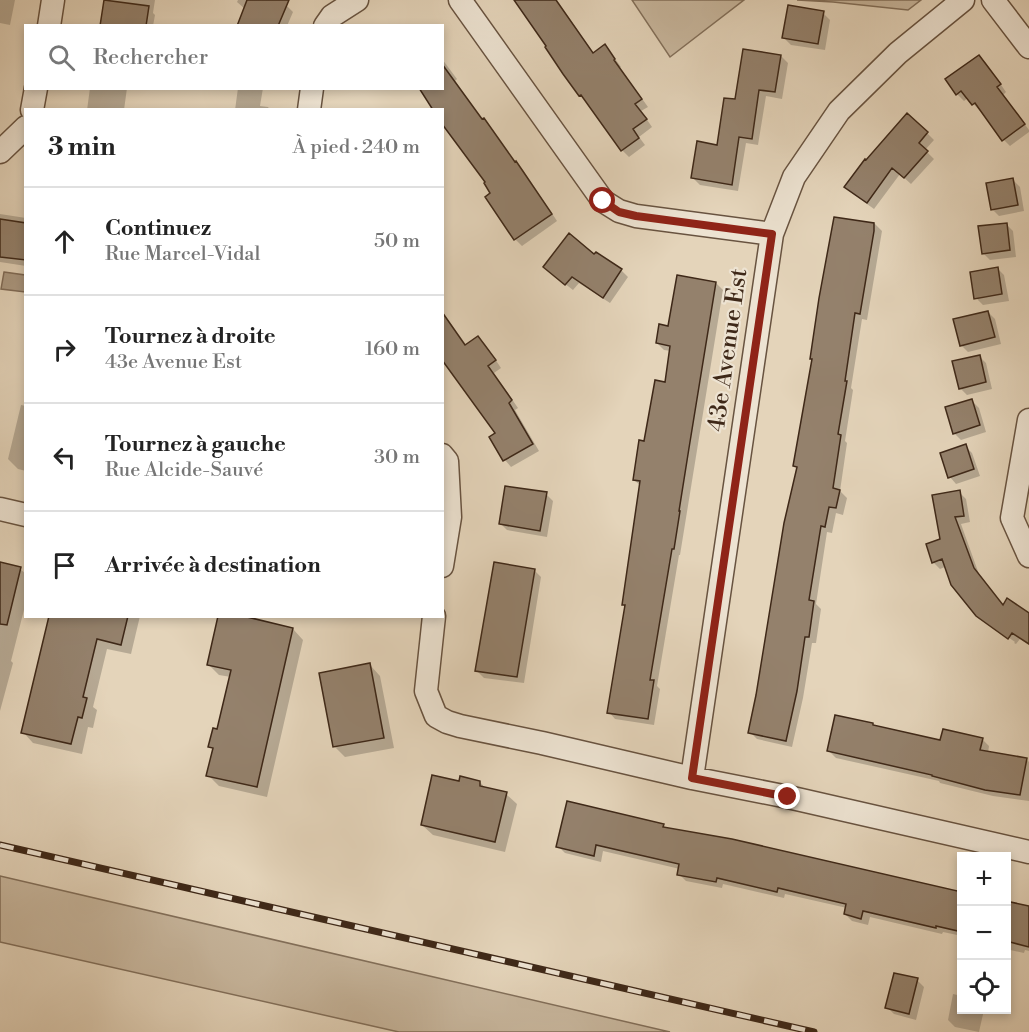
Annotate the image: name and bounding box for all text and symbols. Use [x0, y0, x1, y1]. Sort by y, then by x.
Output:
search box [24, 24, 444, 90]
icon: search [45, 41, 78, 74]
text: Rechercher [93, 44, 208, 71]
text: 3 min [48, 131, 116, 163]
text: À pied · 240 m [293, 135, 420, 160]
route start [589, 187, 615, 213]
text: Continuez [105, 215, 211, 242]
icon: ahead [48, 225, 81, 258]
text: 50 m [374, 229, 420, 254]
text: Rue Marcel-Vidal [105, 242, 260, 267]
street label: 43e Avenue Est [702, 266, 754, 434]
text: Tournez à droite [105, 323, 276, 350]
icon: right [48, 333, 81, 366]
text: 160 m [365, 337, 420, 362]
text: 43e Avenue Est [105, 350, 242, 375]
text: Tournez à gauche [105, 431, 286, 458]
icon: left [48, 441, 81, 474]
text: 30 m [374, 445, 420, 470]
text: Rue Alcide-Sauvé [105, 458, 263, 483]
icon: arrive [48, 549, 81, 582]
text: Arrivée à destination [105, 552, 321, 579]
route end [774, 783, 800, 809]
map controls [957, 852, 1011, 1014]
button: + [957, 852, 1011, 906]
button: − [957, 906, 1011, 960]
button: locate [957, 960, 1011, 1014]

